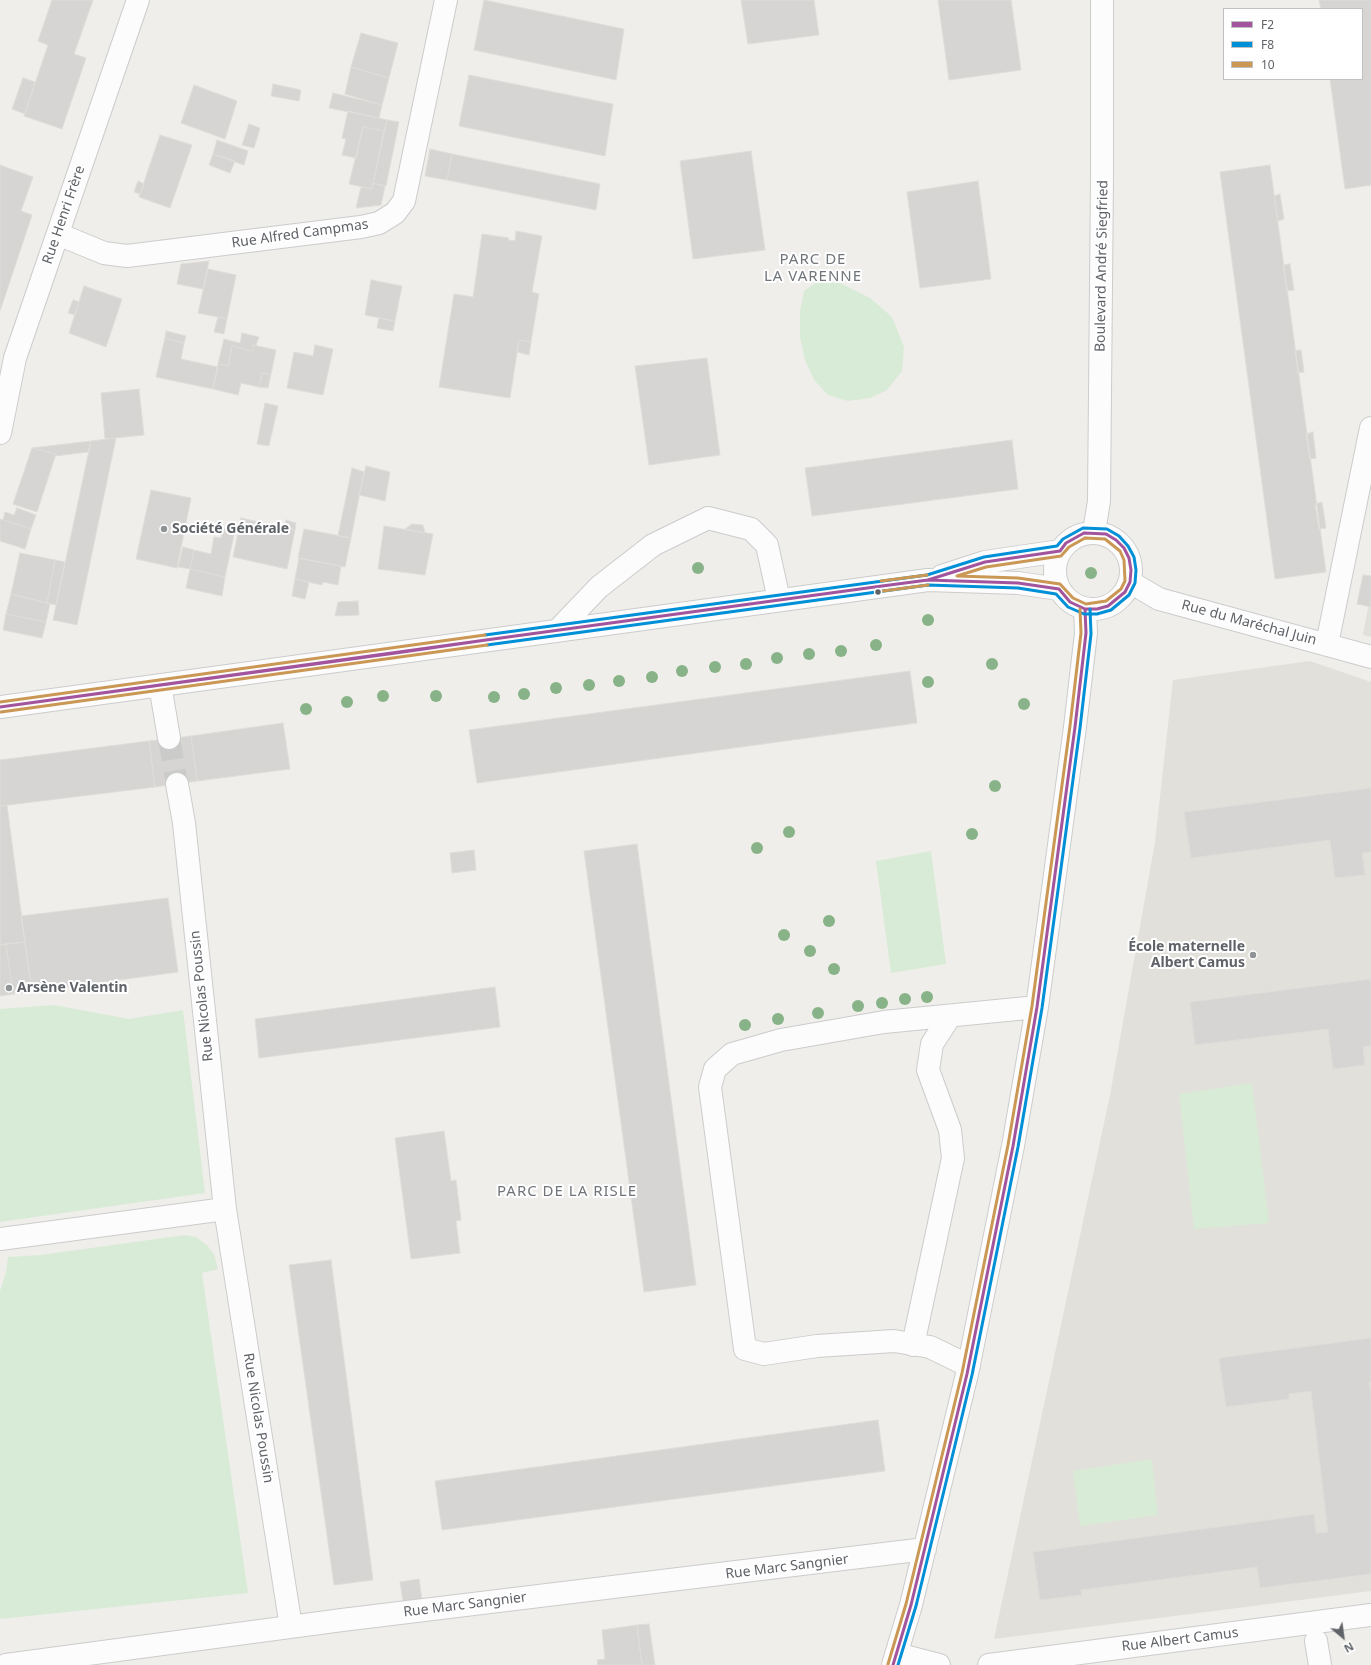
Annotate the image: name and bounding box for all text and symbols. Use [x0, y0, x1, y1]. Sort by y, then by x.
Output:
legend [1223, 8, 1363, 80]
text: F2 [1261, 16, 1274, 33]
text: F8 [1261, 36, 1274, 53]
text: 10 [1261, 56, 1275, 73]
street label: Rue Henri Frère [39, 164, 89, 266]
street label: Boulevard André Siegfried [1092, 180, 1112, 352]
street label: Rue Alfred Campmas [231, 216, 369, 252]
district label: PARC DE LA VARENNE [764, 251, 862, 286]
place label: Société Générale [172, 521, 289, 537]
marker: Société Générale [159, 524, 169, 534]
unlabelled marker [873, 587, 883, 597]
street label: Rue du Maréchal Juin [1180, 597, 1318, 649]
street label: Rue Nicolas Poussin [187, 930, 217, 1062]
place label: École maternelle Albert Camus [1128, 939, 1245, 972]
marker: École maternelle Albert Camus [1248, 950, 1258, 960]
place label: Arsène Valentin [17, 980, 128, 996]
marker: Arsène Valentin [4, 983, 14, 993]
district label: PARC DE LA RISLE [497, 1183, 637, 1201]
street label: Rue Nicolas Poussin [239, 1352, 277, 1484]
street label: Rue Marc Sangnier [724, 1551, 850, 1583]
street label: Rue Marc Sangnier [402, 1589, 528, 1621]
north arrow [1323, 1617, 1363, 1657]
street label: Rue Albert Camus [1121, 1624, 1239, 1656]
text: N [1342, 1639, 1357, 1657]

